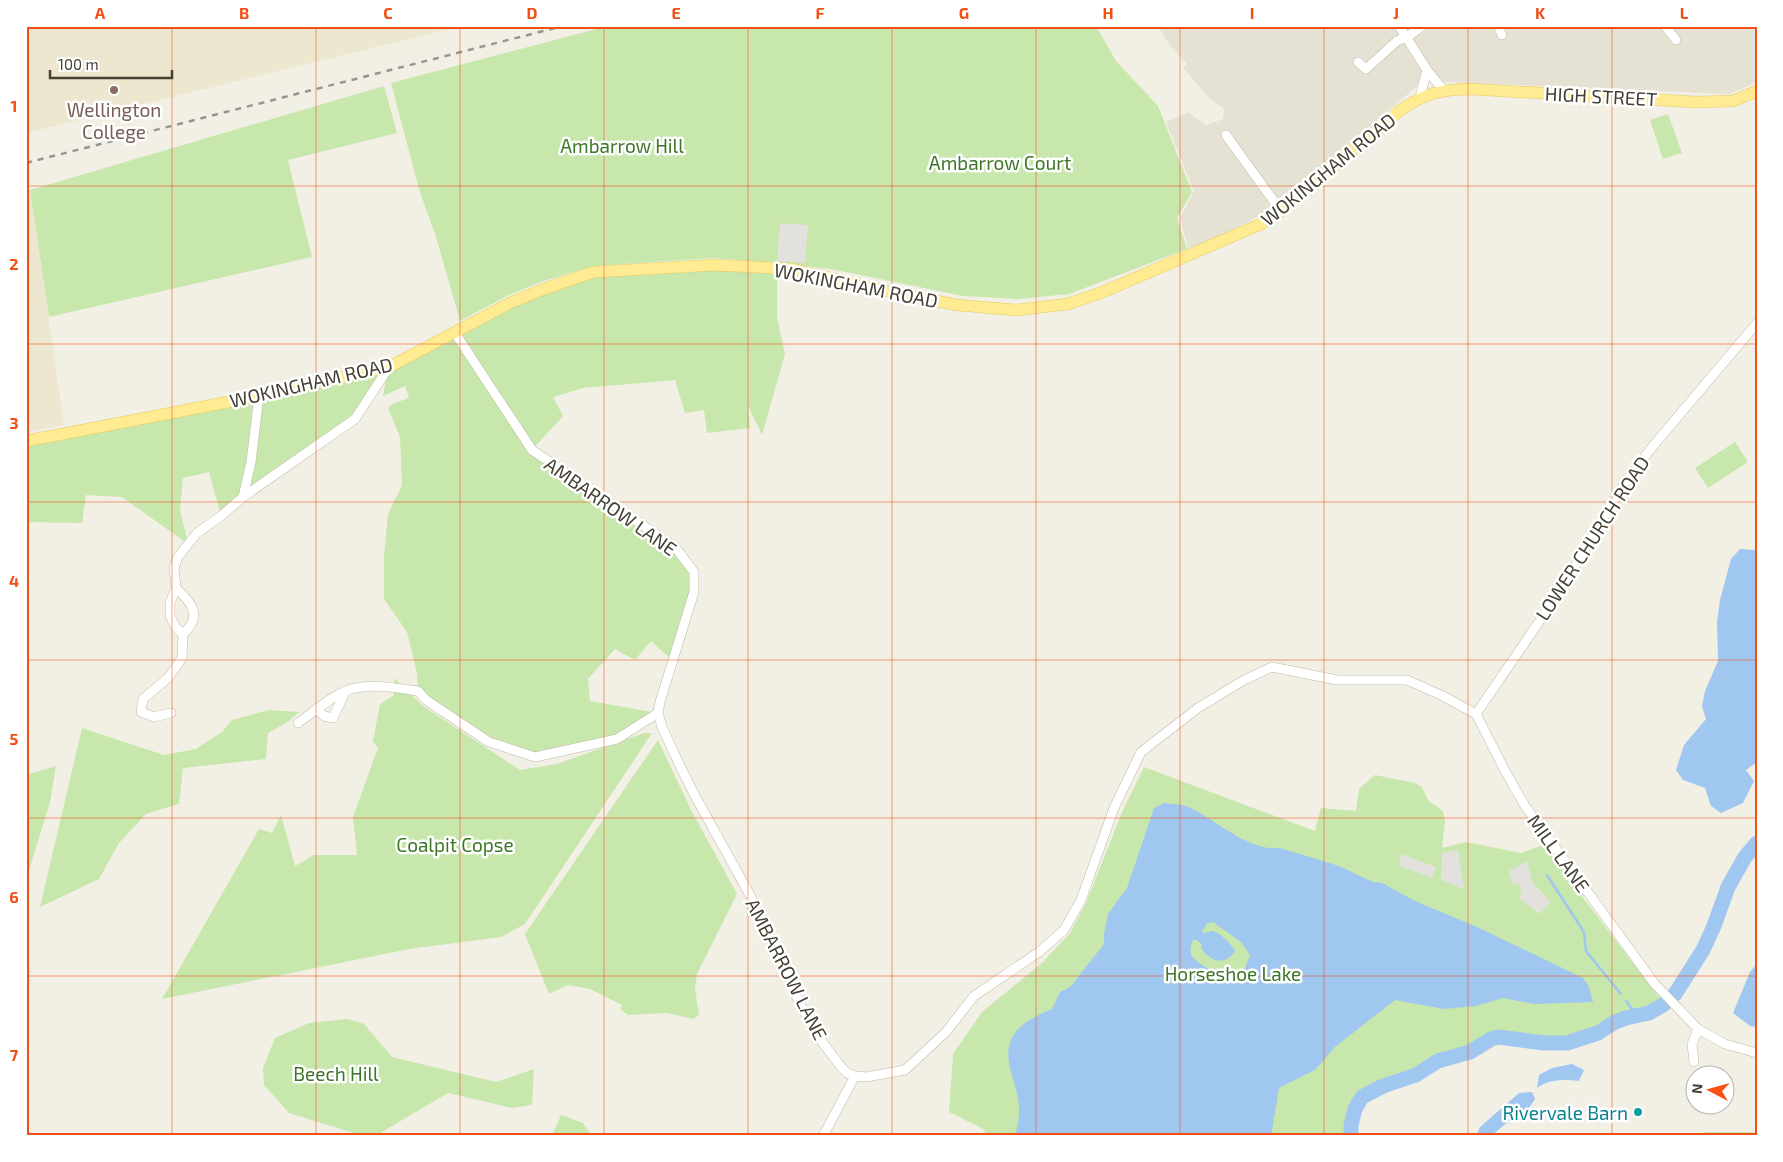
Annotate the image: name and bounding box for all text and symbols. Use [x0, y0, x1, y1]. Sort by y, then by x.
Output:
text: A [95, 3, 106, 22]
text: B [239, 3, 249, 22]
text: C [383, 3, 393, 22]
text: D [527, 3, 538, 22]
text: E [671, 3, 681, 22]
text: F [816, 3, 825, 22]
text: G [959, 3, 969, 22]
text: H [1102, 3, 1114, 22]
text: I [1250, 3, 1254, 22]
text: J [1393, 3, 1399, 22]
text: K [1535, 3, 1546, 22]
text: L [1680, 3, 1689, 22]
scale bar [50, 48, 172, 80]
text: 100 m [58, 55, 99, 73]
street label: HIGH STREET [1544, 82, 1658, 110]
marker: Wellington College [108, 84, 120, 96]
text: 1 [11, 96, 17, 115]
place label: Wellington College [67, 98, 161, 143]
street label: WOKINGHAM ROAD [1256, 108, 1400, 230]
park label: Ambarrow Hill [560, 134, 684, 157]
park label: Ambarrow Court [929, 151, 1071, 174]
text: 2 [9, 254, 19, 273]
street label: WOKINGHAM ROAD [772, 258, 940, 312]
street label: WOKINGHAM ROAD [227, 352, 395, 412]
text: 3 [9, 413, 19, 432]
street label: AMBARROW LANE [541, 452, 681, 560]
street label: LOWER CHURCH ROAD [1530, 452, 1654, 624]
text: 4 [9, 571, 19, 590]
text: 5 [10, 729, 19, 748]
street label: MILL LANE [1523, 810, 1595, 896]
park label: Coalpit Copse [396, 833, 514, 856]
text: 6 [9, 887, 19, 906]
street label: AMBARROW LANE [741, 894, 833, 1044]
park label: Horseshoe Lake [1165, 962, 1301, 985]
text: 7 [10, 1045, 19, 1064]
park label: Beech Hill [293, 1062, 379, 1085]
north arrow [1686, 1064, 1736, 1114]
text: N [1688, 1083, 1706, 1095]
place label: Rivervale Barn [1502, 1101, 1628, 1124]
marker: Rivervale Barn [1632, 1106, 1644, 1118]

